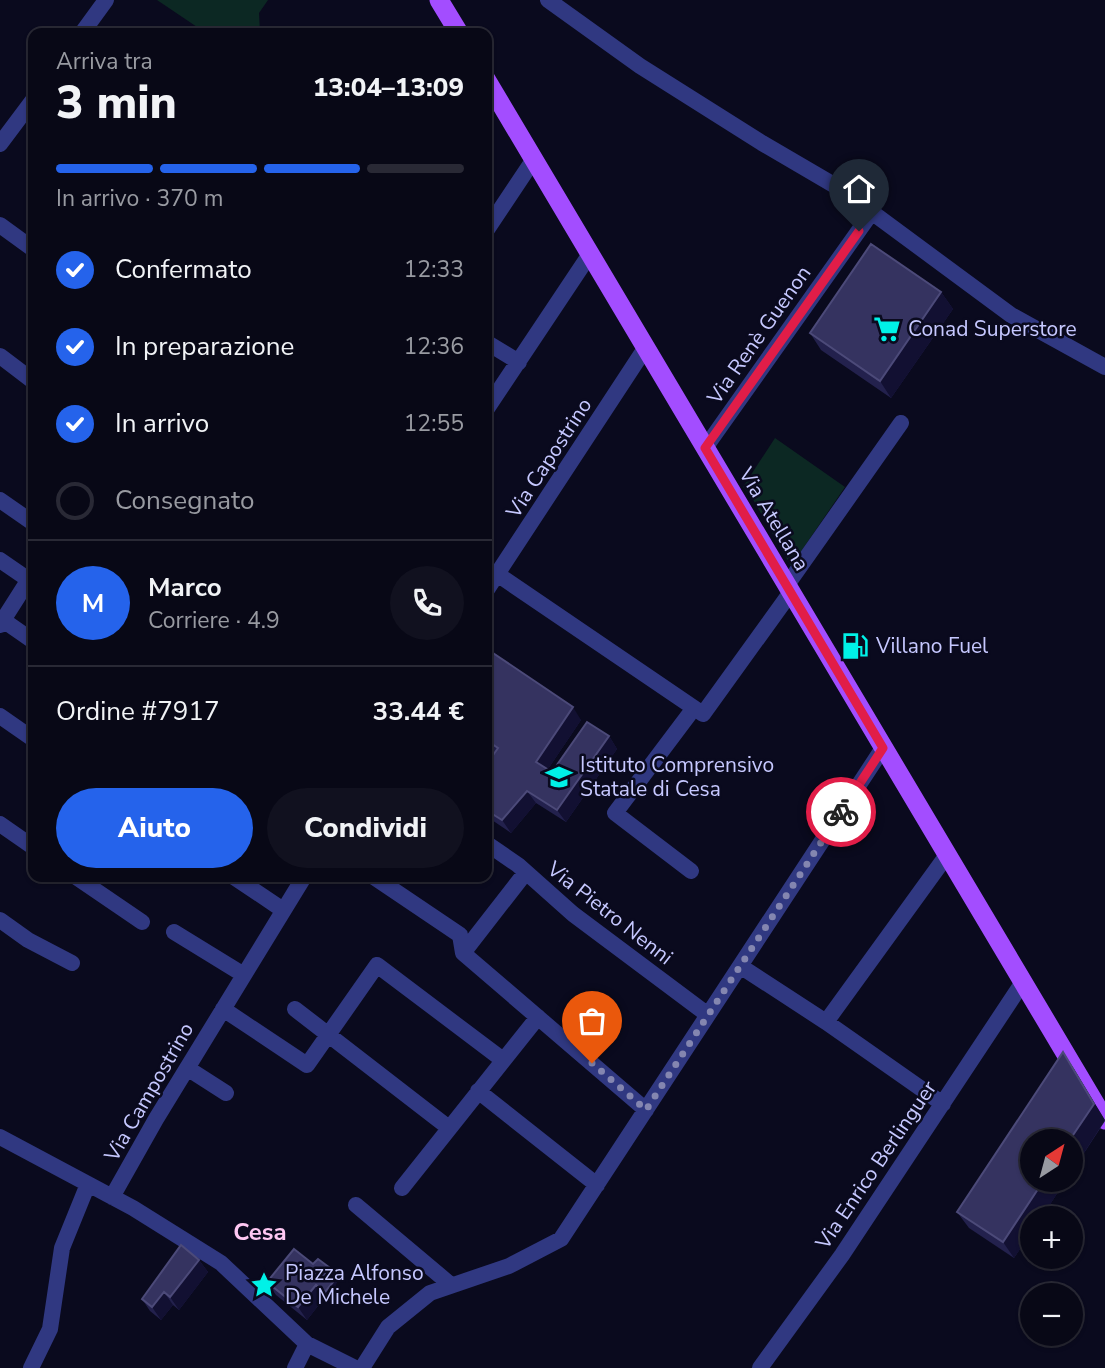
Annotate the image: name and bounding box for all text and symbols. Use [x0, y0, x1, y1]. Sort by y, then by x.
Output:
text: Arriva tra [56, 46, 153, 77]
text: 13:04–13:09 [313, 70, 464, 105]
text: 3 min [56, 71, 177, 134]
pin [829, 159, 889, 231]
icon: home [840, 170, 878, 208]
text: In arrivo · 370 m [56, 183, 223, 214]
icon: check [56, 251, 94, 289]
text: Confermato [115, 252, 252, 287]
text: 12:33 [404, 254, 464, 285]
street label: Via Renè Guenon [700, 260, 817, 411]
supermarket icon: Conad Superstore [872, 314, 902, 344]
place label: Conad Superstore [908, 315, 1077, 343]
icon: check [56, 328, 94, 366]
text: In preparazione [115, 329, 294, 364]
text: 12:36 [404, 331, 464, 362]
street label: Via Capostrino [499, 392, 598, 524]
icon: check [56, 405, 94, 443]
text: In arrivo [115, 406, 209, 441]
text: 12:55 [404, 408, 464, 439]
street label: Via Atellana [732, 461, 816, 576]
text: Consegnato [115, 483, 254, 518]
button: phone [390, 566, 464, 640]
text: Marco [148, 570, 222, 605]
text: M [82, 586, 104, 621]
text: Corriere · 4.9 [148, 605, 280, 636]
fuel station icon: Villano Fuel [840, 631, 870, 661]
place label: Villano Fuel [875, 632, 989, 660]
text: Ordine #7917 [56, 694, 220, 729]
text: 33.44 € [373, 694, 464, 729]
place label: Istituto Comprensivo Statale di Cesa [580, 751, 774, 803]
school or university icon: Istituto Comprensivo Statale di Cesa [544, 762, 574, 792]
courier [806, 777, 876, 847]
button: Aiuto [56, 788, 253, 868]
button: Condividi [267, 788, 464, 868]
icon: bike [822, 793, 860, 831]
street label: Via Pietro Nenni [541, 854, 679, 971]
pin [562, 991, 622, 1063]
icon: bag [573, 1002, 611, 1040]
street label: Via Campostrino [97, 1017, 200, 1167]
street label: Via Enrico Berlinguer [809, 1075, 943, 1256]
north arrow [1020, 1129, 1083, 1192]
map controls [1020, 1129, 1083, 1346]
button: + [1020, 1206, 1083, 1269]
district label: Cesa [233, 1216, 287, 1248]
place label: Piazza Alfonso De Michele [285, 1259, 424, 1311]
place icon: Piazza Alfonso De Michele [249, 1270, 279, 1300]
button: − [1020, 1283, 1083, 1346]

